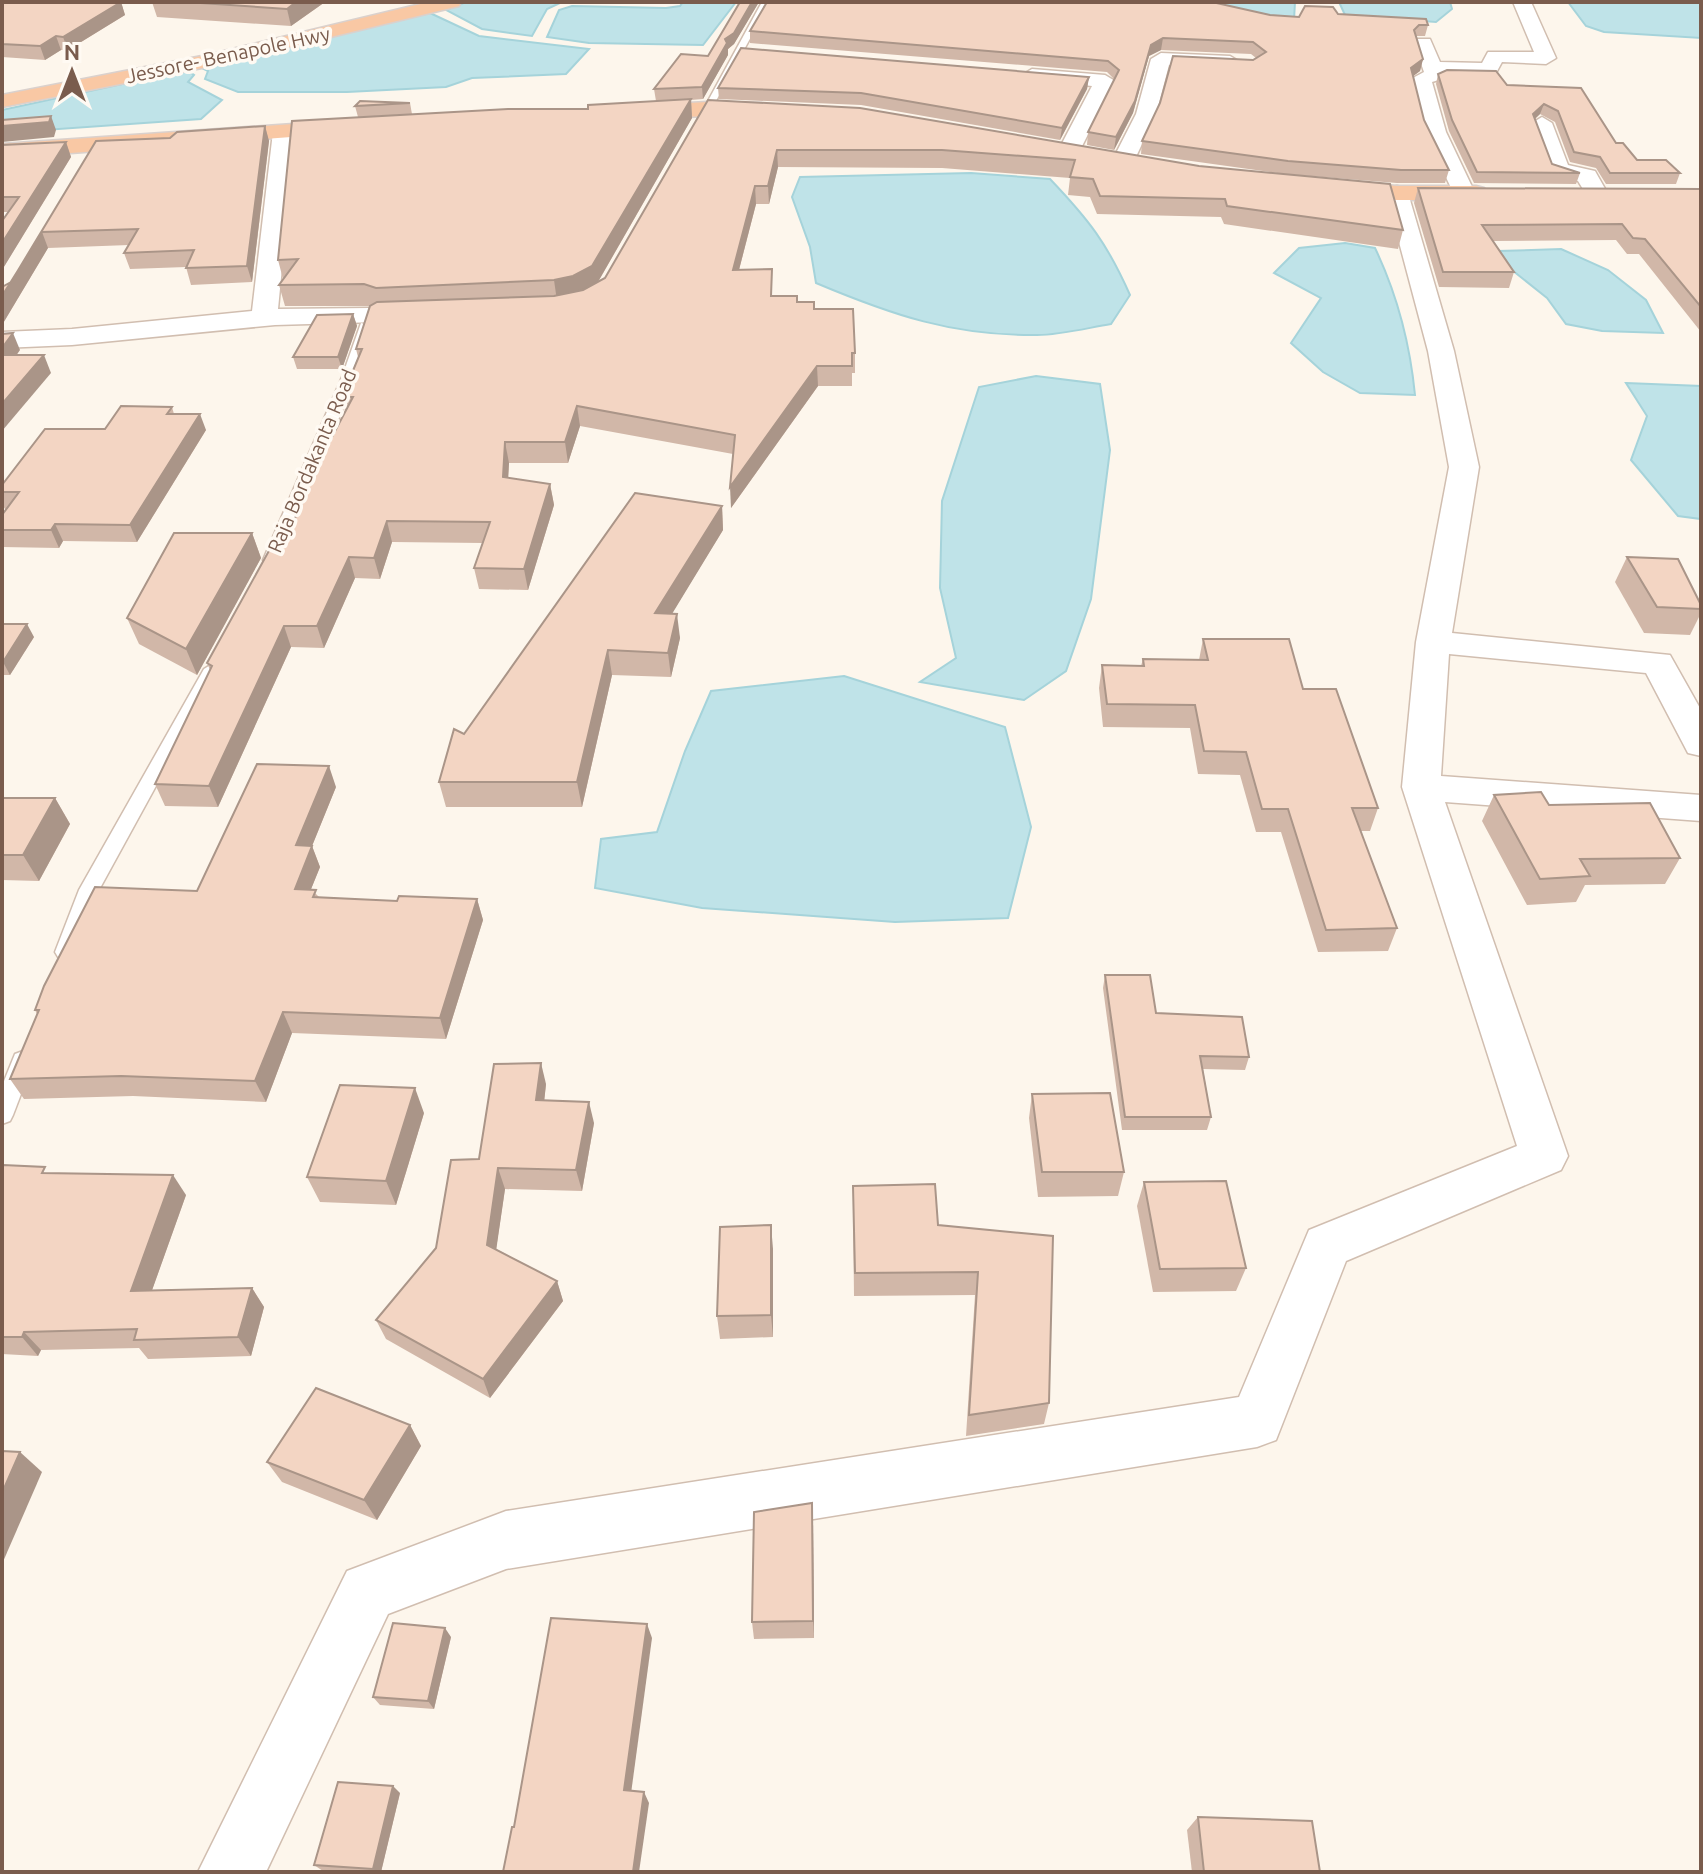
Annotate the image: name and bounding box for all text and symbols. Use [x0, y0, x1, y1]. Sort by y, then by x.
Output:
street label: Jessore- Benapole Hwy [124, 22, 332, 87]
north arrow [32, 32, 112, 112]
text: N [64, 39, 80, 64]
street label: Raja Bordakanta Road [262, 366, 361, 556]

